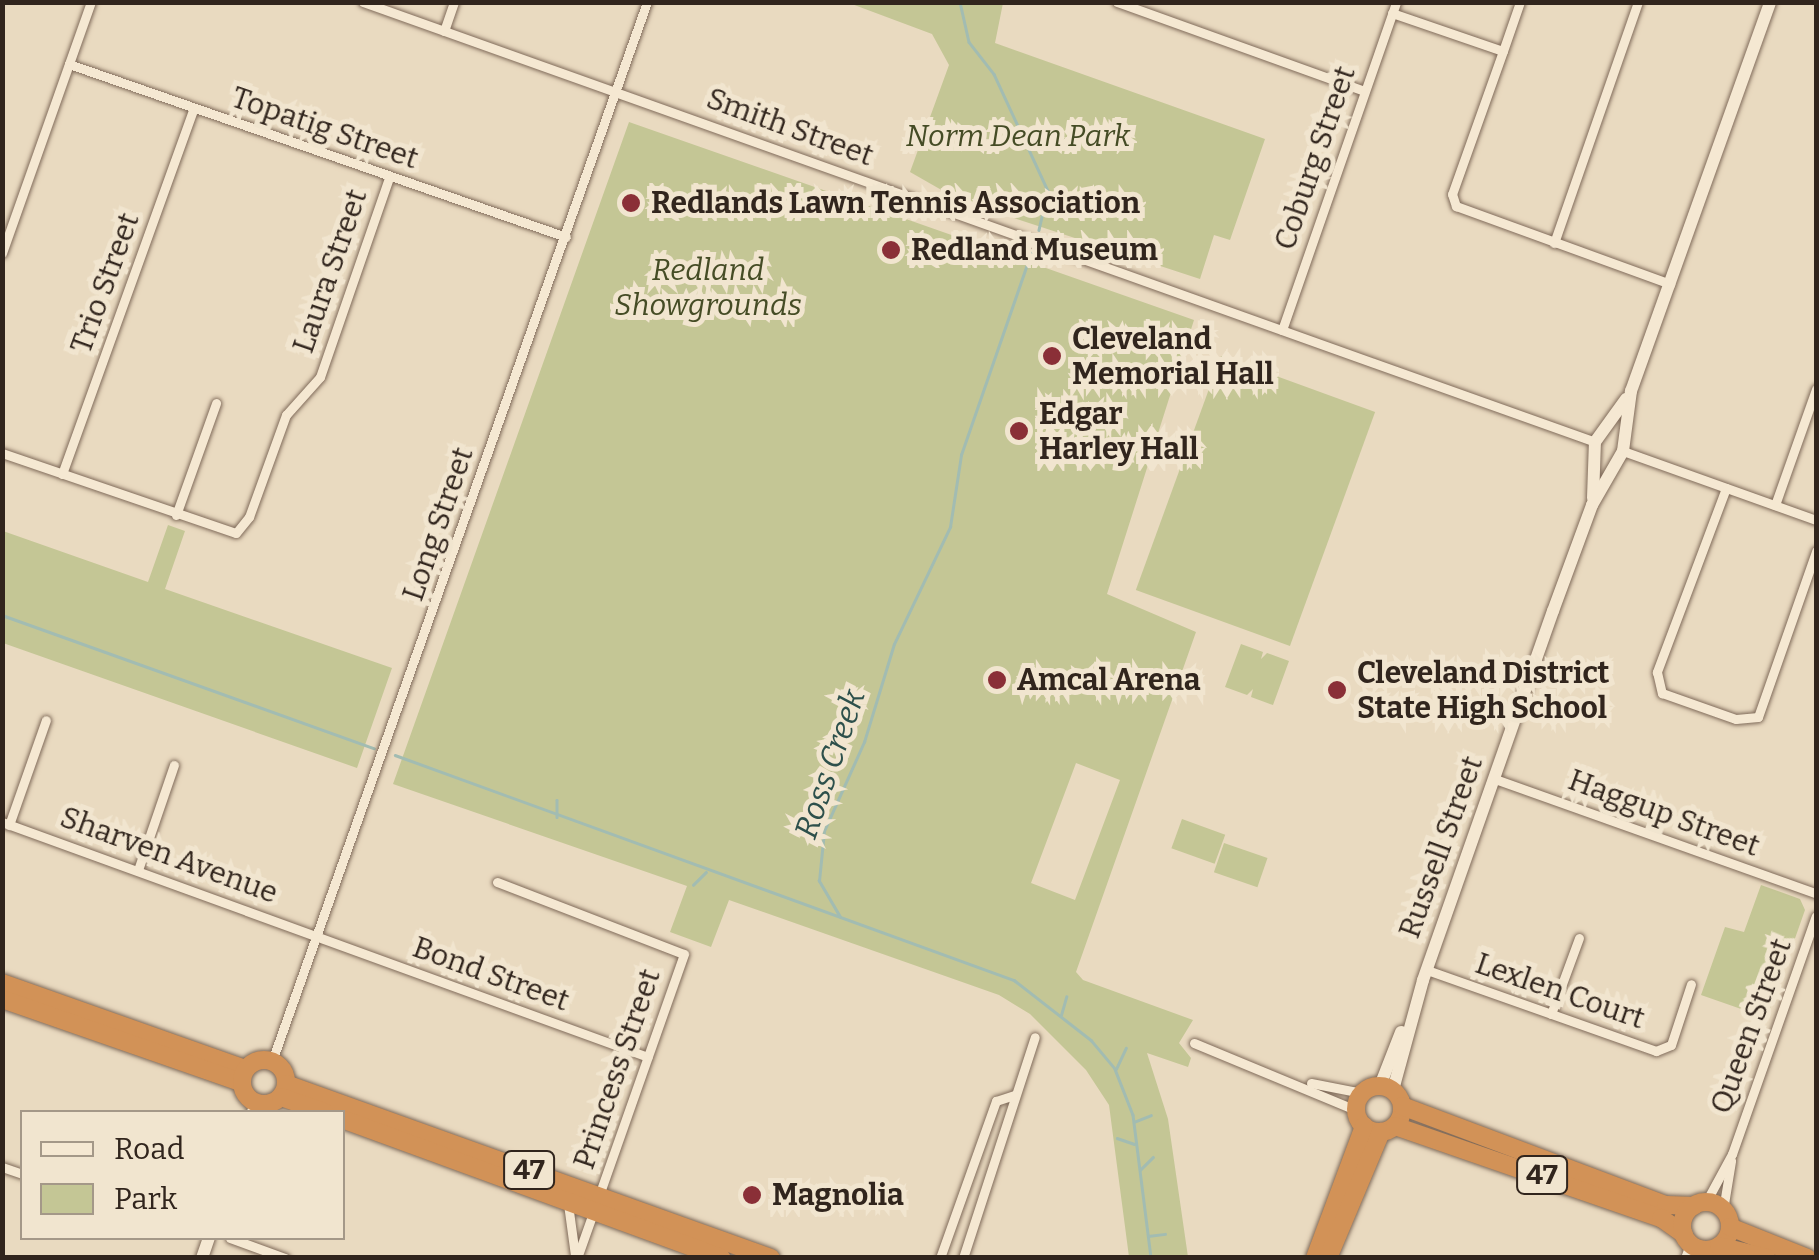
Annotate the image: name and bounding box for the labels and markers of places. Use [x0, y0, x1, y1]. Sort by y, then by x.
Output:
place label: Redlands Lawn Tennis Association [651, 185, 1140, 221]
marker: Redlands Lawn Tennis Association [620, 192, 642, 214]
place label: Redland Museum [911, 232, 1158, 268]
marker: Redland Museum [880, 239, 902, 261]
place label: Cleveland Memorial Hall [1072, 321, 1274, 392]
marker: Cleveland Memorial Hall [1041, 345, 1063, 367]
place label: Edgar Harley Hall [1039, 396, 1199, 466]
marker: Edgar Harley Hall [1008, 420, 1030, 442]
place label: Cleveland District State High School [1357, 655, 1609, 726]
place label: Amcal Arena [1017, 662, 1201, 698]
marker: Amcal Arena [986, 669, 1008, 691]
marker: Cleveland District State High School [1326, 679, 1348, 701]
place label: Magnolia [772, 1177, 904, 1213]
marker: Magnolia [741, 1184, 763, 1206]

